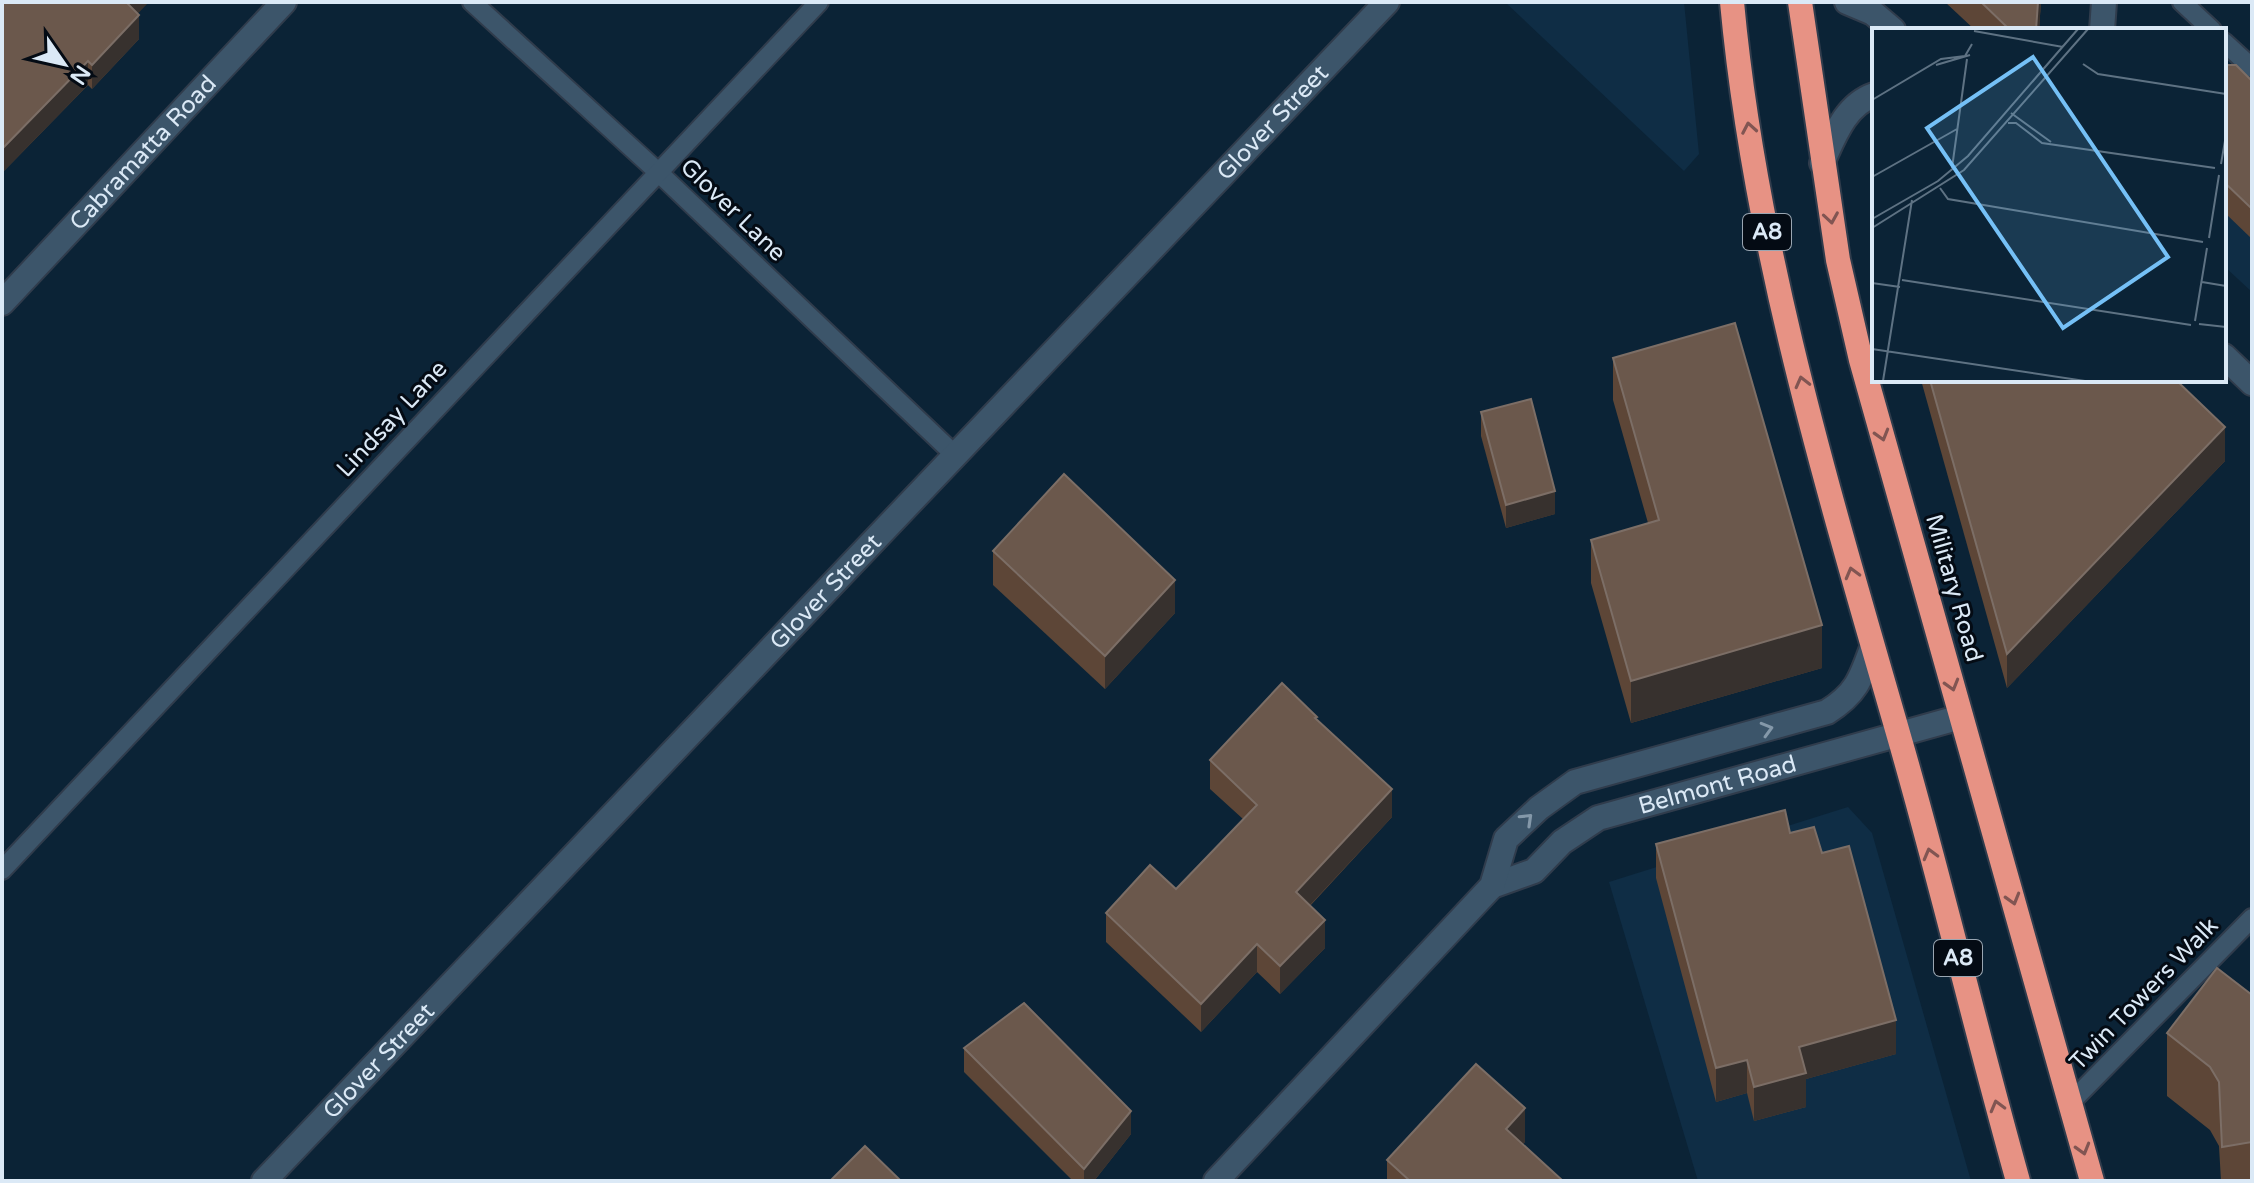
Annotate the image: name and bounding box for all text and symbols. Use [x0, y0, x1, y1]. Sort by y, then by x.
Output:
north arrow [24, 24, 104, 104]
inset map [1872, 28, 2226, 382]
street label: Glover Street [1211, 58, 1334, 186]
text: N [64, 60, 95, 89]
street label: Cabramatta Road [63, 69, 222, 236]
one-way arrow [1741, 121, 1758, 135]
street label: Glover Lane [674, 152, 792, 268]
one-way arrow [1822, 211, 1839, 225]
road number: A8 [1743, 214, 1791, 250]
street label: Lindsay Lane [331, 355, 453, 483]
one-way arrow [1794, 376, 1811, 390]
one-way arrow [1873, 427, 1889, 441]
street label: Military Road [1919, 511, 1989, 665]
street label: Glover Street [764, 528, 887, 655]
one-way arrow [1845, 566, 1861, 580]
one-way arrow [1943, 678, 1960, 692]
one-way arrow [1759, 722, 1773, 738]
street label: Belmont Road [1635, 749, 1800, 821]
one-way arrow [1518, 814, 1532, 829]
one-way arrow [1923, 848, 1940, 862]
one-way arrow [2004, 892, 2020, 905]
street label: Twin Towers Walk [2064, 911, 2224, 1077]
road number: A8 [1934, 940, 1982, 976]
street label: Glover Street [317, 997, 440, 1125]
one-way arrow [1990, 1099, 2007, 1113]
one-way arrow [2074, 1142, 2091, 1156]

